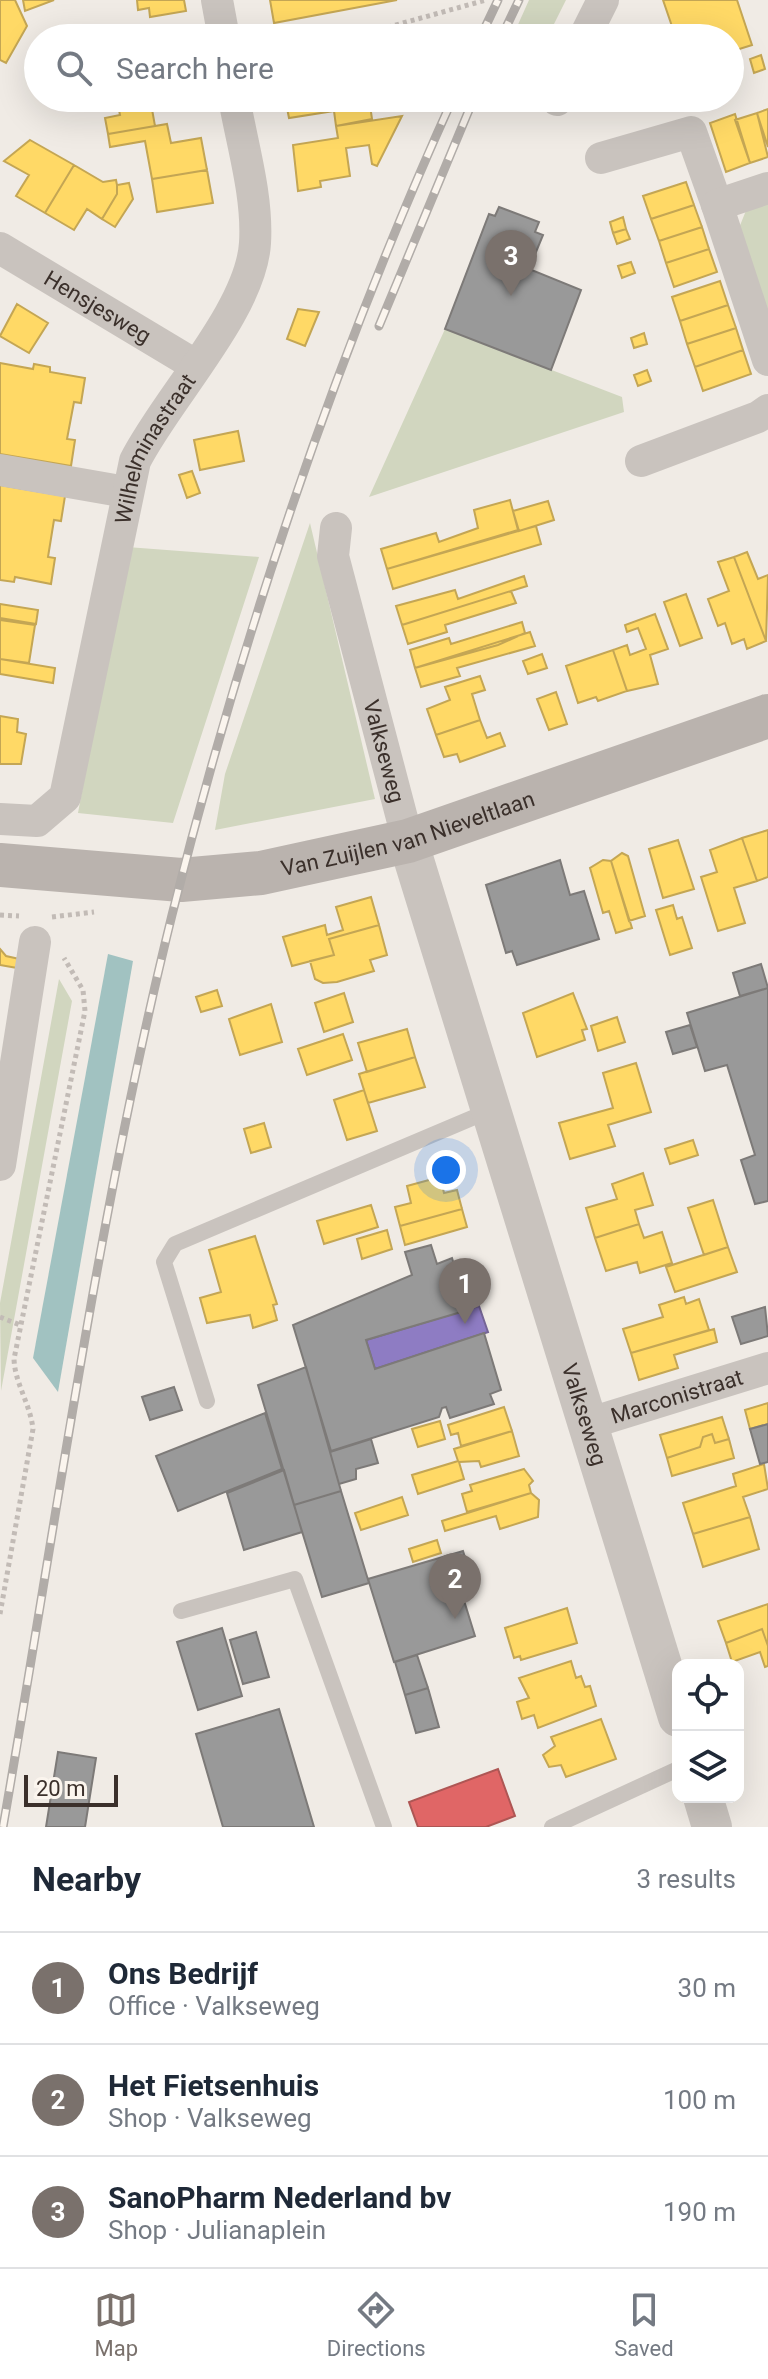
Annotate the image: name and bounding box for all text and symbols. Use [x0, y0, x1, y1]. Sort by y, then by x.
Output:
search box [24, 24, 744, 112]
icon: search [52, 46, 96, 90]
text: Search here [116, 51, 274, 86]
pin: 3 [485, 230, 537, 296]
street label: Hensjesweg [40, 265, 156, 348]
street label: Wilhelminastraat [110, 369, 200, 526]
street label: Valkseweg [359, 697, 410, 805]
street label: Van Zuijlen van Nieveltlaan [279, 786, 538, 881]
your location [426, 1150, 466, 1190]
pin: 1 [439, 1258, 491, 1324]
street label: Valkseweg [557, 1360, 612, 1469]
street label: Marconistraat [608, 1364, 746, 1428]
pin: 2 [429, 1553, 481, 1619]
map controls [672, 1659, 744, 1803]
button: locate [672, 1659, 744, 1731]
button: layers [672, 1731, 744, 1803]
scale bar [24, 1771, 118, 1807]
text: 20 m [36, 1776, 85, 1801]
text: Nearby [32, 1859, 141, 1899]
text: 3 results [637, 1864, 736, 1894]
text: Ons Bedrijf [108, 1956, 258, 1991]
text: 1 [51, 1973, 65, 2003]
text: 30 m [678, 1973, 736, 2003]
text: Office · Valkseweg [108, 1991, 320, 2021]
text: Het Fietsenhuis [108, 2068, 319, 2103]
text: 2 [51, 2085, 65, 2115]
text: 100 m [663, 2085, 736, 2115]
text: Shop · Valkseweg [108, 2103, 312, 2133]
text: SanoPharm Nederland bv [108, 2180, 451, 2215]
text: 3 [51, 2197, 65, 2227]
text: 190 m [663, 2197, 736, 2227]
text: Shop · Julianaplein [108, 2215, 326, 2245]
tab: Map [94, 2288, 138, 2361]
tab: Directions [327, 2288, 426, 2361]
tab: Saved [614, 2288, 674, 2361]

